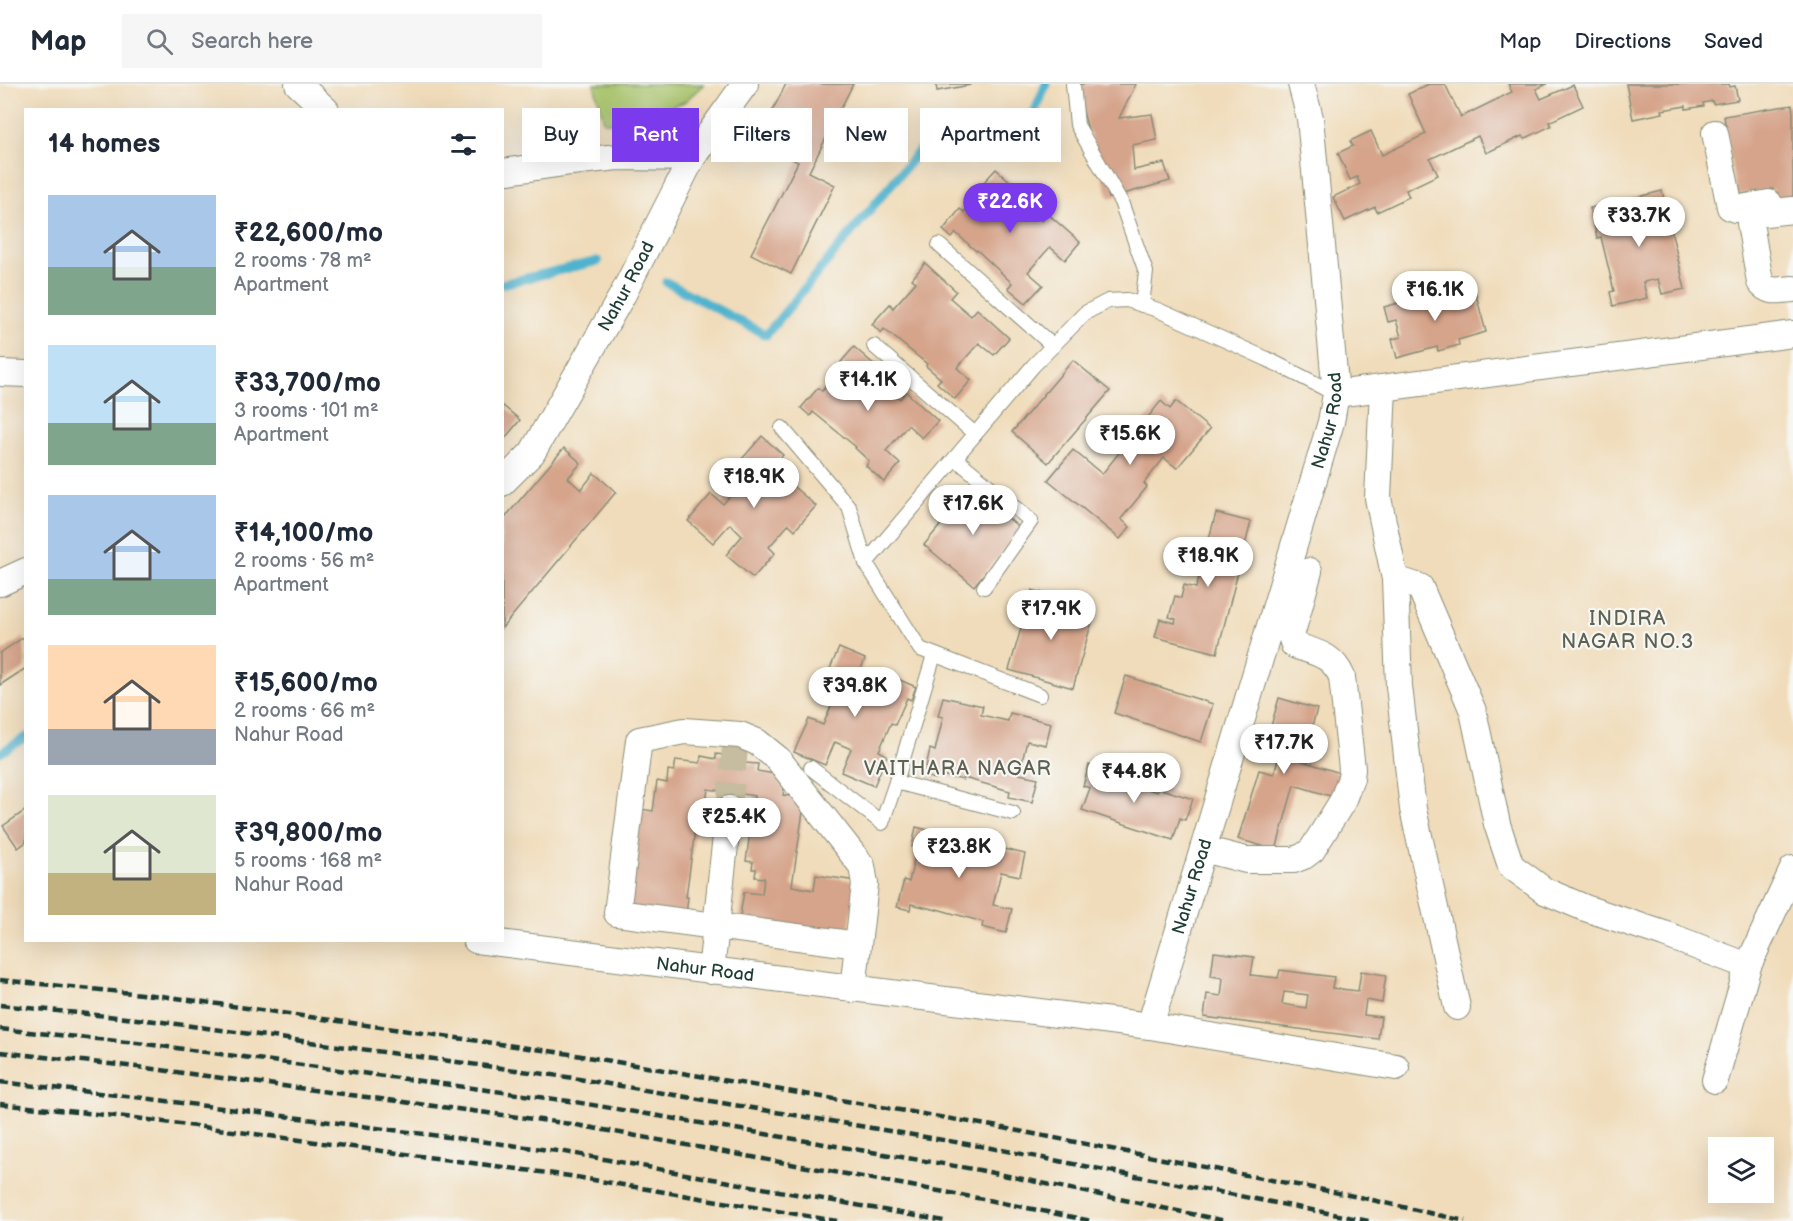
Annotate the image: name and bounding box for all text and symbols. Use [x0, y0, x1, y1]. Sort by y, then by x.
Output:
search box [122, 14, 542, 68]
text: Map [30, 25, 86, 58]
icon: search [143, 25, 176, 58]
text: Search here [191, 28, 313, 55]
text: Map [1499, 29, 1542, 54]
text: Directions [1575, 29, 1671, 54]
text: Saved [1704, 29, 1763, 54]
chip: Buy [522, 108, 600, 162]
chip: Rent [612, 108, 699, 162]
chip: Filters [711, 108, 812, 162]
chip: New [824, 108, 908, 162]
chip: Apartment [920, 108, 1061, 162]
icon: filters [447, 128, 480, 161]
text: 14 homes [48, 129, 160, 160]
pin: ₹22.6K [961, 183, 1059, 234]
text: ₹22.6K [977, 190, 1043, 214]
pin: ₹33.7K [1590, 197, 1688, 248]
text: ₹33.7K [1607, 204, 1671, 228]
text: ₹22,600/mo [234, 218, 383, 249]
icon: home [96, 219, 168, 291]
street label: Nahur Road [594, 238, 659, 335]
text: 2 rooms · 78 m² [234, 249, 372, 273]
pin: ₹16.1K [1386, 271, 1484, 322]
text: Apartment [234, 273, 329, 297]
text: ₹16.1K [1406, 278, 1464, 302]
pin: ₹14.1K [819, 361, 917, 412]
text: ₹33,700/mo [234, 368, 381, 399]
text: ₹14.1K [839, 368, 897, 392]
icon: home [96, 369, 168, 441]
street label: Nahur Road [1308, 371, 1347, 471]
text: 3 rooms · 101 m² [234, 399, 379, 423]
pin: ₹15.6K [1081, 415, 1179, 466]
text: ₹15.6K [1099, 422, 1161, 446]
text: Apartment [234, 423, 329, 447]
pin: ₹18.9K [705, 458, 803, 509]
text: ₹18.9K [723, 465, 785, 489]
pin: ₹17.6K [924, 485, 1022, 536]
text: ₹17.6K [942, 492, 1004, 516]
text: ₹14,100/mo [234, 518, 373, 549]
icon: home [96, 519, 168, 591]
pin: ₹18.9K [1159, 537, 1257, 588]
text: ₹18.9K [1177, 544, 1239, 568]
text: 2 rooms · 56 m² [234, 549, 374, 573]
text: Apartment [234, 573, 329, 597]
pin: ₹17.9K [1002, 590, 1100, 641]
text: ₹17.9K [1021, 597, 1081, 621]
district label: INDIRA NAGAR NO.3 [1561, 607, 1695, 654]
pin: ₹39.8K [806, 667, 904, 718]
text: ₹15,600/mo [234, 668, 378, 699]
icon: home [96, 669, 168, 741]
text: ₹39.8K [823, 674, 887, 698]
text: 2 rooms · 66 m² [234, 699, 375, 723]
text: Nahur Road [234, 723, 343, 747]
pin: ₹17.7K [1235, 724, 1333, 775]
text: ₹17.7K [1254, 731, 1314, 755]
pin: ₹44.8K [1085, 753, 1183, 804]
district label: VAITHARA NAGAR [864, 757, 1052, 781]
text: ₹44.8K [1101, 760, 1167, 784]
pin: ₹25.4K [685, 798, 783, 849]
text: ₹25.4K [702, 805, 766, 829]
text: ₹39,800/mo [234, 818, 382, 849]
icon: home [96, 819, 168, 891]
pin: ₹23.8K [910, 828, 1008, 879]
text: ₹23.8K [927, 835, 991, 859]
street label: Nahur Road [1168, 836, 1216, 937]
text: 5 rooms · 168 m² [234, 849, 382, 873]
text: Nahur Road [234, 873, 343, 897]
street label: Nahur Road [655, 953, 755, 986]
map controls [1708, 1137, 1774, 1203]
button: layers [1708, 1137, 1774, 1203]

